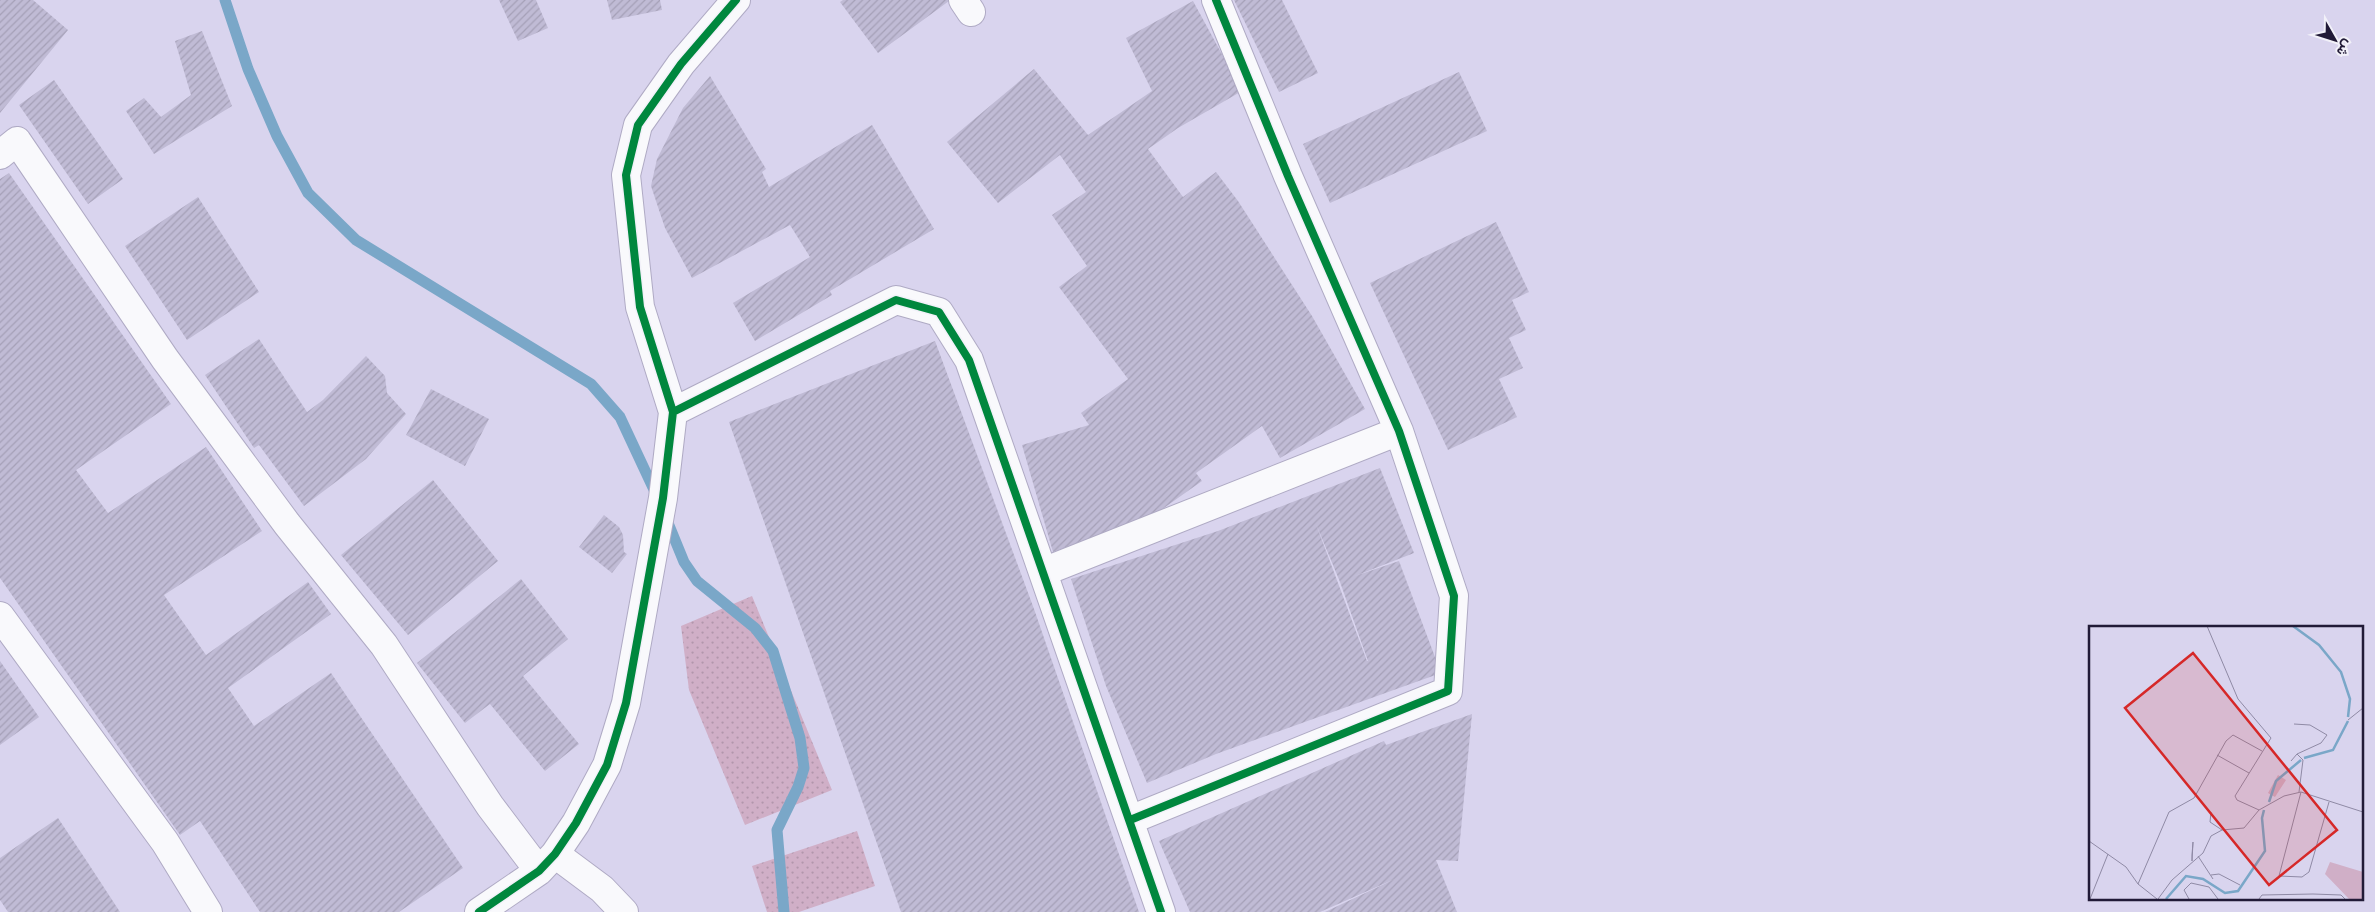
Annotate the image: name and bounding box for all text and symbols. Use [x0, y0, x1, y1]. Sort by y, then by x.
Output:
north arrow [2310, 15, 2360, 65]
text: ش [2332, 35, 2358, 61]
inset map [2089, 626, 2362, 900]

